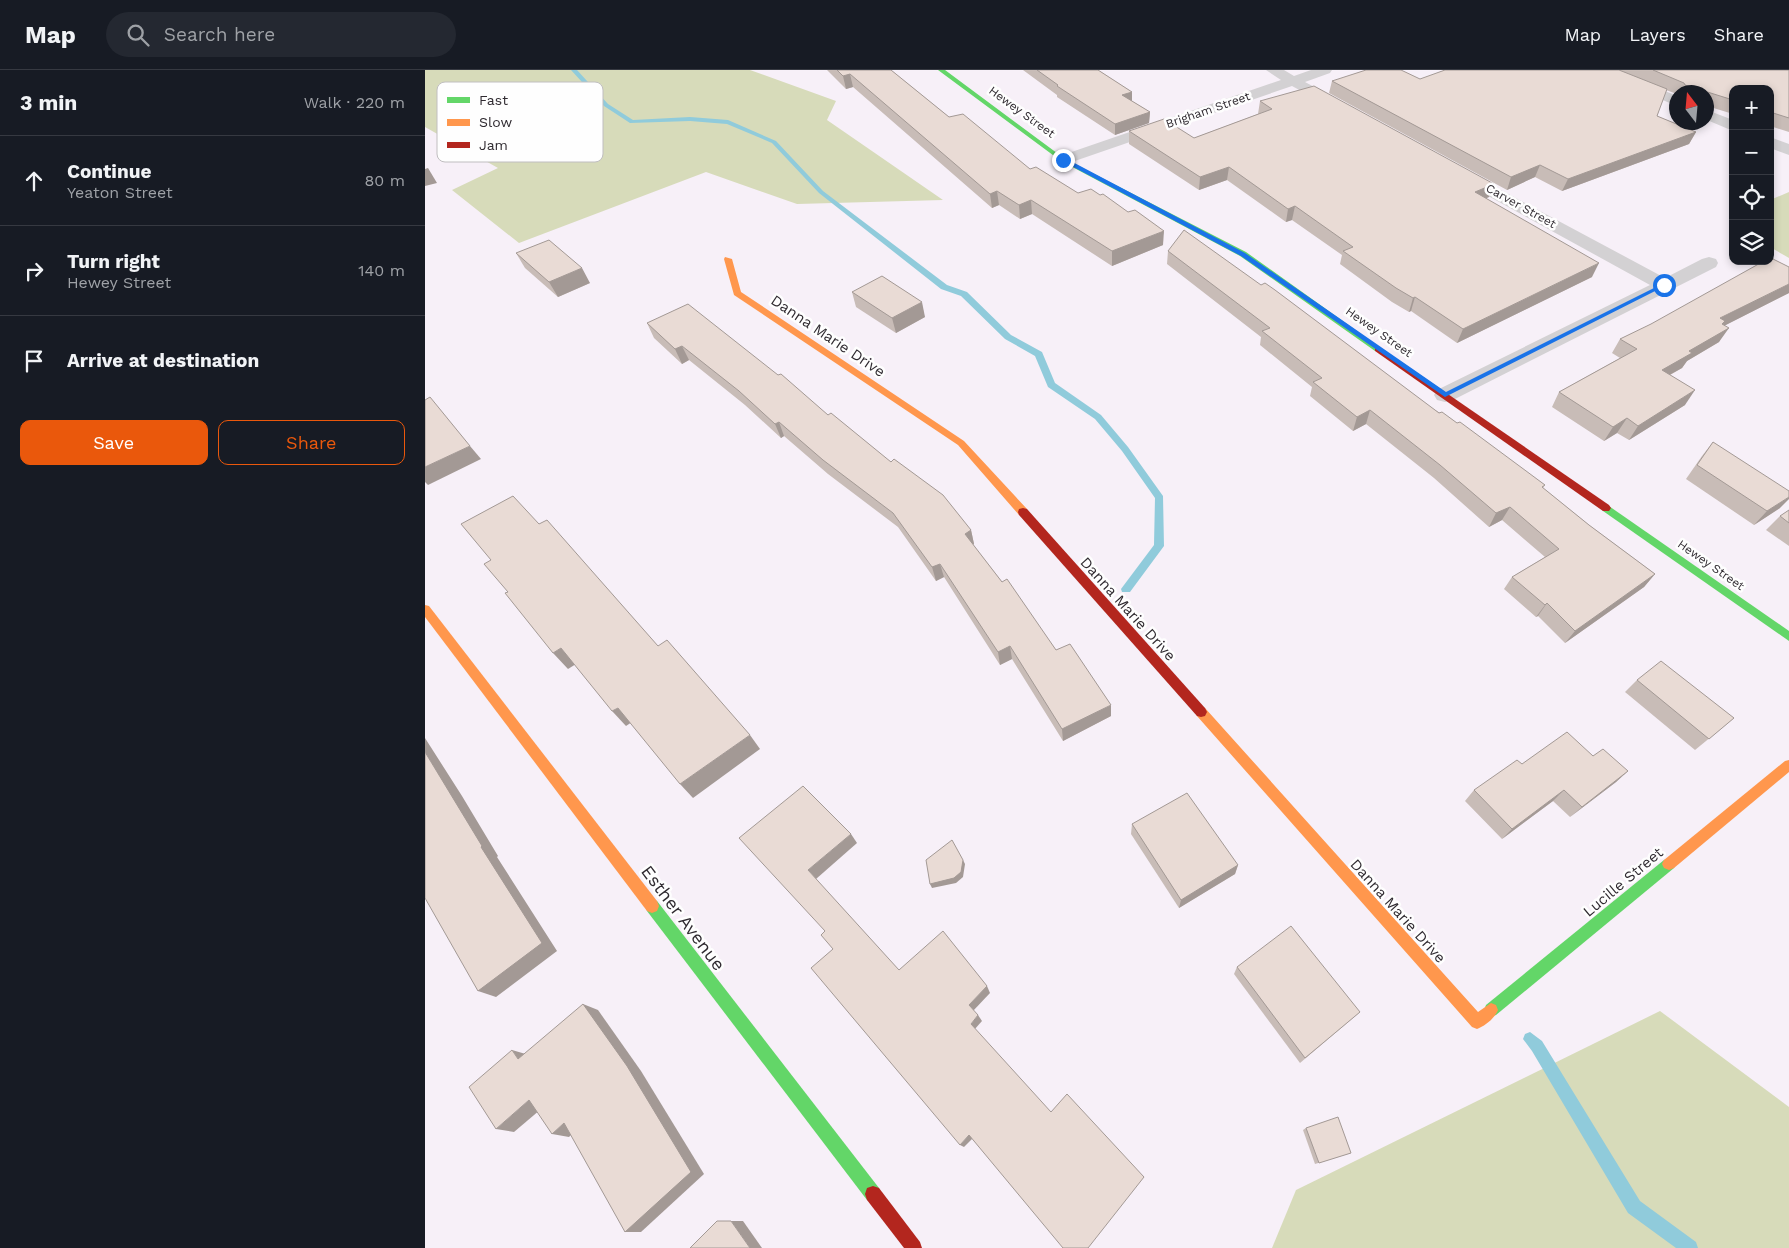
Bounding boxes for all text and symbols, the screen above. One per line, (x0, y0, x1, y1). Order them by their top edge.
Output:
search box (106, 12, 456, 57)
text: Map (25, 21, 76, 49)
icon: search (124, 21, 152, 49)
text: Search here (164, 23, 275, 46)
text: Map (1564, 24, 1601, 45)
text: Layers (1629, 24, 1686, 45)
text: Share (1714, 24, 1764, 45)
legend (437, 82, 603, 162)
street label: Hewey Street (986, 83, 1058, 141)
north arrow (1669, 85, 1714, 130)
map controls (1729, 85, 1774, 265)
button: + (1729, 85, 1774, 130)
street label: Brigham Street (1164, 89, 1252, 131)
text: 3 min (20, 90, 77, 115)
text: Fast (479, 92, 508, 108)
text: Walk · 220 m (304, 93, 405, 112)
text: Slow (479, 114, 512, 130)
button: − (1729, 130, 1774, 175)
text: Jam (479, 137, 508, 153)
route end (1052, 149, 1075, 172)
text: Continue (67, 160, 151, 183)
icon: ahead (20, 167, 48, 195)
text: 80 m (364, 171, 405, 190)
button: locate (1729, 175, 1774, 220)
street label: Carver Street (1484, 181, 1558, 231)
text: Yeaton Street (67, 183, 173, 202)
button: layers (1729, 220, 1774, 265)
text: Turn right (67, 250, 160, 273)
icon: right (20, 257, 48, 285)
text: 140 m (358, 261, 405, 280)
text: Hewey Street (67, 273, 171, 292)
route start (1653, 274, 1676, 297)
street label: Danna Marie Drive (768, 291, 888, 381)
street label: Hewey Street (1343, 304, 1415, 360)
icon: arrive (20, 347, 48, 375)
text: Arrive at destination (67, 349, 259, 372)
button: Save (20, 420, 208, 465)
button: Share (218, 420, 405, 465)
street label: Hewey Street (1675, 537, 1747, 593)
street label: Danna Marie Drive (1077, 553, 1179, 665)
street label: Lucille Street (1579, 843, 1667, 921)
street label: Danna Marie Drive (1347, 855, 1449, 967)
street label: Esther Avenue (637, 861, 730, 974)

